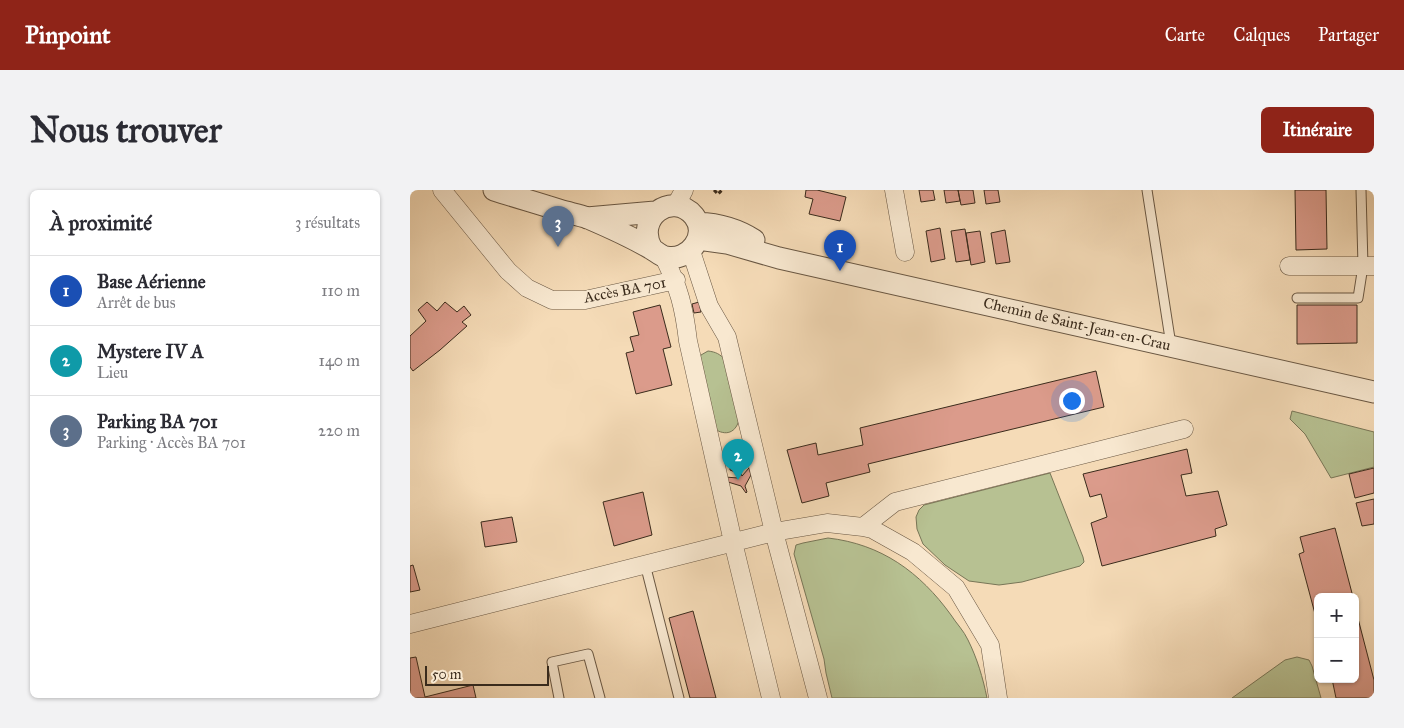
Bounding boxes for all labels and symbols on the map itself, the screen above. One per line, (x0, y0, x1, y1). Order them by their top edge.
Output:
pin: 3 (542, 206, 574, 247)
pin: 1 (824, 230, 856, 271)
street label: Accès BA 701 (581, 273, 668, 307)
street label: Chemin de Saint-Jean-en-Crau (981, 294, 1172, 355)
your location (1059, 388, 1085, 414)
pin: 2 (722, 439, 754, 480)
scale bar (425, 663, 549, 686)

